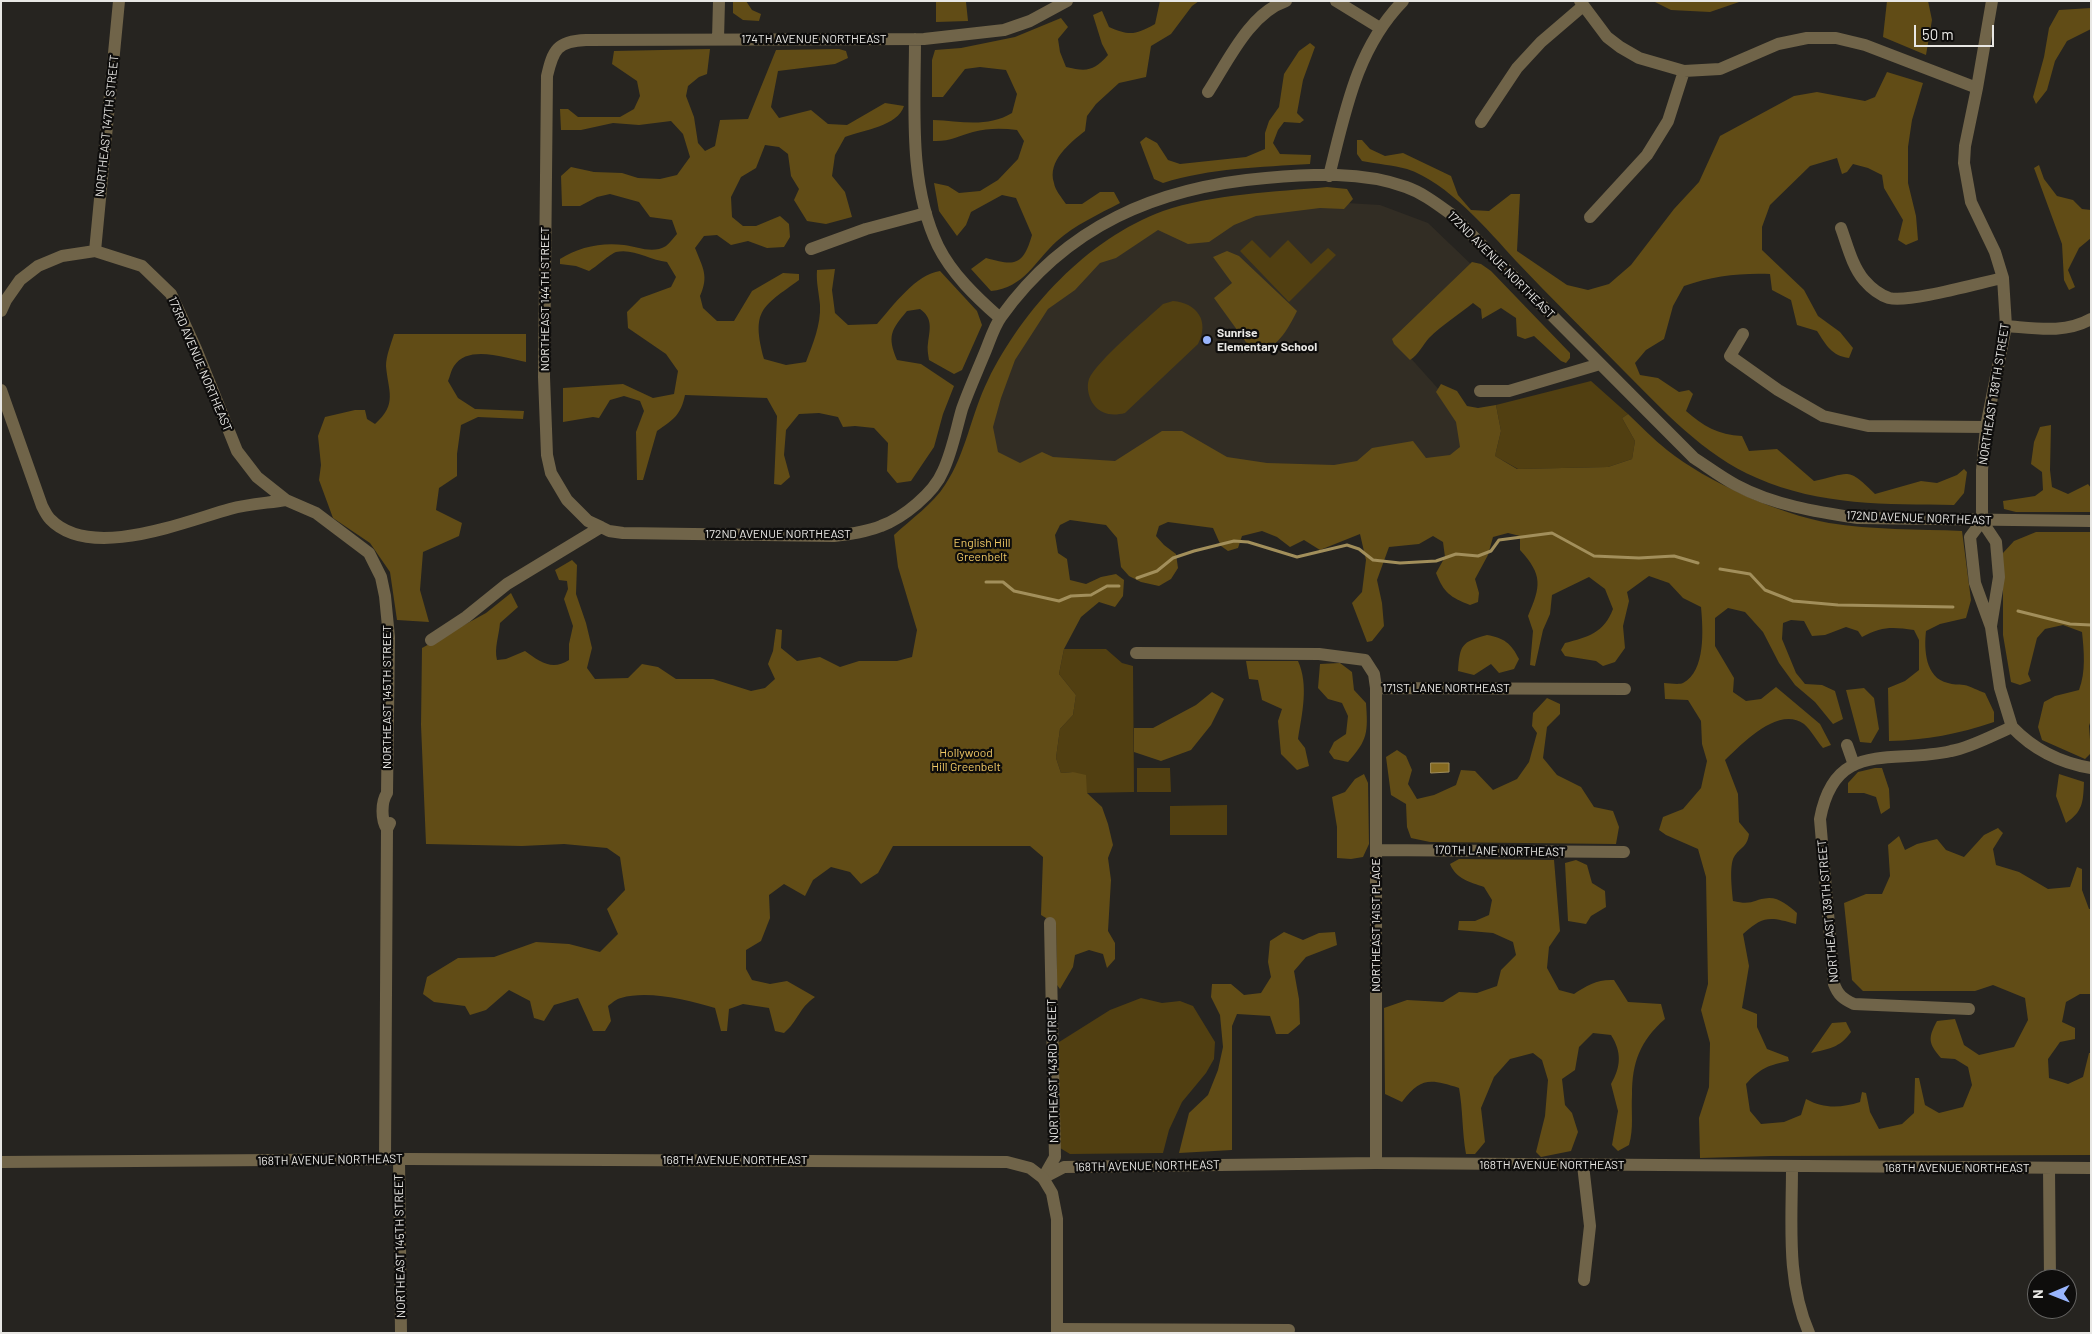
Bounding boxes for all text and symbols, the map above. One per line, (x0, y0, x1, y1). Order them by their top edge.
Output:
scale bar (1917, 15, 1997, 47)
text: 50 m (1922, 25, 1954, 43)
street label: 174TH AVENUE NORTHEAST (741, 32, 887, 46)
street label: NORTHEAST 147TH STREET (92, 54, 122, 198)
street label: 172ND AVENUE NORTHEAST (1444, 208, 1558, 322)
street label: NORTHEAST 144TH STREET (538, 227, 552, 371)
street label: 173RD AVENUE NORTHEAST (165, 294, 235, 434)
street label: NORTHEAST 138TH STREET (1976, 322, 2012, 466)
place label: Sunrise Elementary School (1217, 326, 1317, 354)
marker: Sunrise Elementary School (1201, 334, 1213, 346)
street label: 172ND AVENUE NORTHEAST (1846, 508, 1992, 528)
street label: 172ND AVENUE NORTHEAST (705, 527, 851, 541)
park label: English Hill Greenbelt (953, 536, 1011, 564)
street label: NORTHEAST 145TH STREET (380, 625, 394, 769)
street label: 171ST LANE NORTHEAST (1382, 681, 1510, 695)
park label: Hollywood Hill Greenbelt (931, 746, 1001, 774)
street label: NORTHEAST 139TH STREET (1815, 839, 1841, 983)
street label: 170TH LANE NORTHEAST (1434, 843, 1566, 859)
street label: NORTHEAST 141ST PLACE (1369, 858, 1383, 992)
street label: NORTHEAST 143RD STREET (1045, 999, 1061, 1143)
street label: 168TH AVENUE NORTHEAST (257, 1152, 403, 1168)
street label: 168TH AVENUE NORTHEAST (662, 1153, 808, 1167)
street label: 168TH AVENUE NORTHEAST (1074, 1158, 1220, 1174)
street label: 168TH AVENUE NORTHEAST (1479, 1158, 1625, 1172)
street label: 168TH AVENUE NORTHEAST (1884, 1161, 2030, 1175)
street label: NORTHEAST 145TH STREET (392, 1174, 408, 1318)
north arrow (2027, 1269, 2077, 1319)
text: N (2029, 1289, 2046, 1299)

